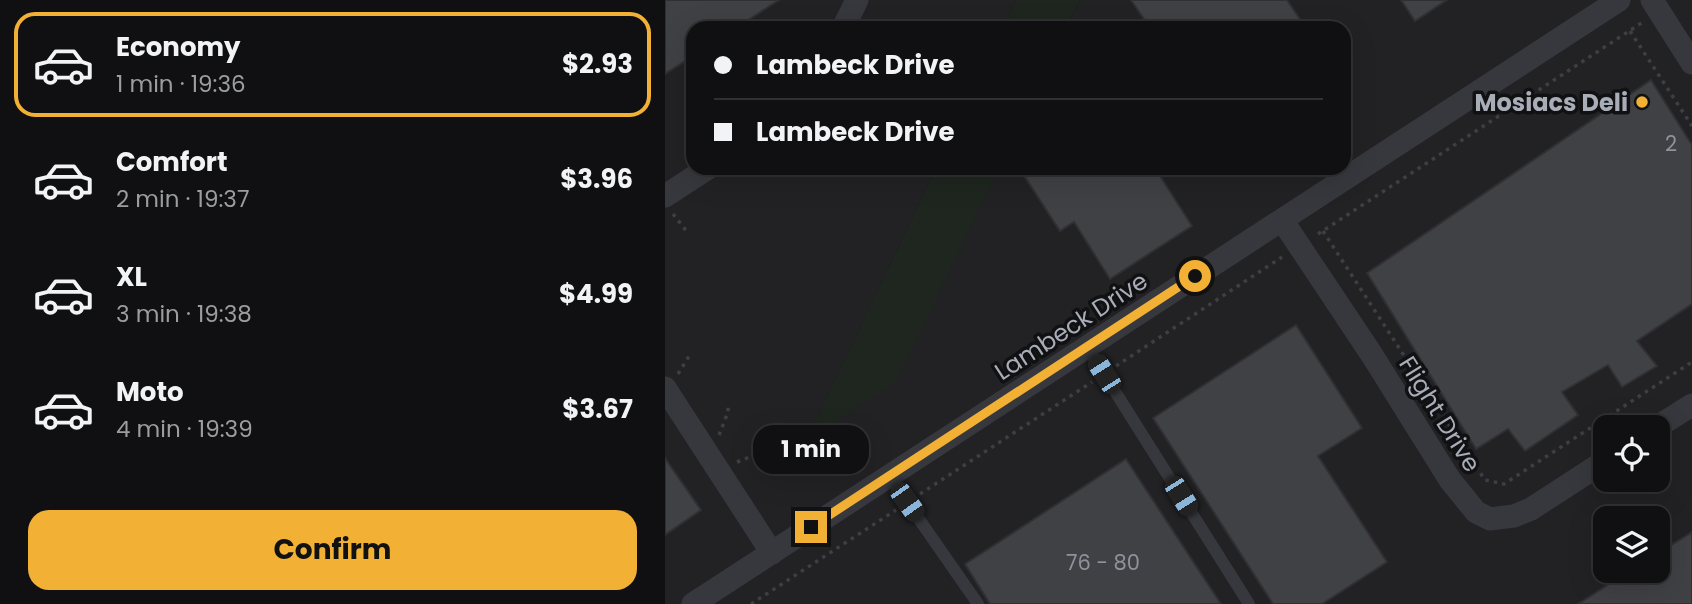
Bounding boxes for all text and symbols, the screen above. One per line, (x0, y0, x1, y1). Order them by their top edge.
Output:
text: Economy (116, 29, 240, 65)
icon: car (32, 33, 95, 96)
text: $2.93 (562, 46, 633, 82)
text: Lambeck Drive (756, 47, 955, 83)
text: 1 min · 19:36 (116, 68, 246, 100)
place label: Mosiacs Deli (1475, 86, 1628, 119)
marker: Mosiacs Deli (1634, 94, 1650, 110)
text: Lambeck Drive (756, 114, 955, 150)
house number: 2 (1665, 129, 1677, 158)
text: Comfort (116, 144, 228, 180)
icon: car (32, 148, 95, 211)
text: $3.96 (560, 161, 633, 197)
text: 2 min · 19:37 (116, 183, 249, 215)
text: XL (116, 259, 147, 295)
route start (1179, 260, 1211, 292)
icon: car (32, 263, 95, 326)
street label: Lambeck Drive (988, 264, 1154, 388)
text: $4.99 (559, 276, 633, 312)
text: 3 min · 19:38 (116, 298, 252, 330)
street label: Flight Drive (1391, 350, 1489, 478)
car (1084, 351, 1125, 397)
text: Moto (116, 374, 184, 410)
icon: car (32, 378, 95, 441)
text: $3.67 (562, 391, 633, 427)
text: 4 min · 19:39 (116, 413, 253, 445)
map controls (1593, 415, 1670, 583)
button: locate (1593, 415, 1670, 492)
callout: 1 min (753, 426, 869, 475)
text: 1 min (781, 433, 841, 465)
car (1161, 473, 1202, 519)
car (887, 479, 928, 525)
button: layers (1593, 506, 1670, 583)
button: Confirm (28, 510, 637, 590)
route end (795, 511, 827, 543)
house number: 76 - 80 (1066, 548, 1140, 577)

